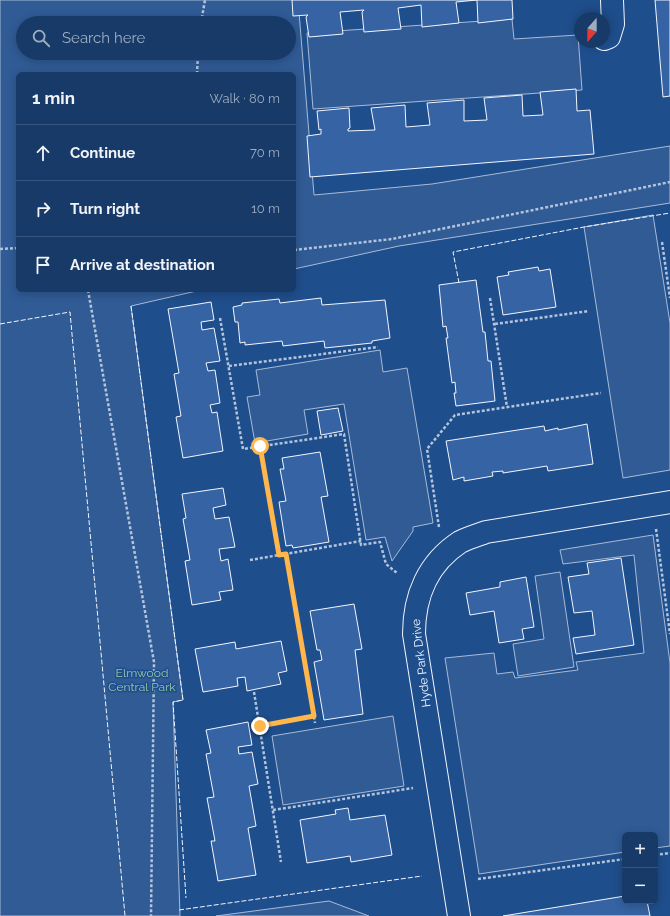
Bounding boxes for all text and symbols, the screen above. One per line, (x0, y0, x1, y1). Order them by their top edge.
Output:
north arrow (574, 12, 610, 48)
search box (16, 16, 296, 60)
icon: search (30, 27, 52, 49)
text: Search here (62, 29, 145, 47)
text: 1 min (32, 88, 75, 108)
text: Walk · 80 m (210, 91, 280, 106)
icon: ahead (32, 142, 54, 164)
text: Continue (70, 144, 135, 162)
text: 70 m (250, 145, 280, 160)
icon: right (32, 198, 54, 220)
text: Turn right (70, 200, 140, 218)
text: 10 m (251, 201, 280, 216)
icon: arrive (32, 254, 54, 276)
text: Arrive at destination (70, 256, 215, 274)
route start (251, 437, 269, 455)
street label: Hyde Park Drive (409, 618, 433, 708)
park label: Elmwood Central Park (108, 666, 176, 694)
route end (251, 717, 269, 735)
map controls (622, 832, 658, 904)
button: + (622, 832, 658, 868)
button: − (622, 868, 658, 904)

